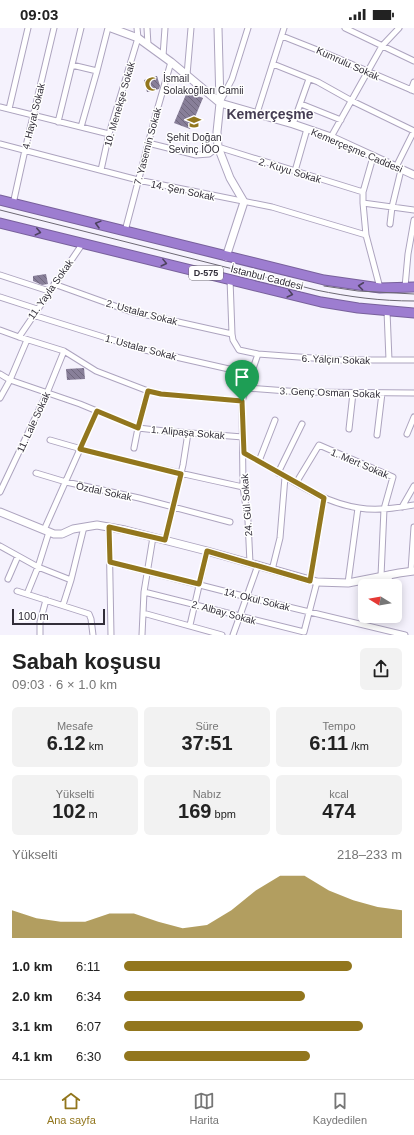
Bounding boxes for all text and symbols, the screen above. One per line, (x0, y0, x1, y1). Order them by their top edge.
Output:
text: 09:03 (20, 6, 58, 23)
street label: Kumrulu Sokak (315, 45, 382, 83)
street label: 10. Menekşe Sokak (102, 59, 137, 148)
place label: İsmail Solakoğlları Camii (163, 72, 244, 96)
mosque icon: İsmail Solakoğlları Camii (144, 76, 160, 92)
street label: 4. Hayat Sokak (20, 81, 47, 150)
street label: 7. Yasemin Sokak (132, 105, 163, 186)
district label: Kemerçeşme (226, 106, 314, 122)
school or university icon: Şehit Doğan Sevinç İÖO (186, 114, 202, 130)
street label: Kemerçeşme Caddesi (309, 126, 404, 175)
place label: Şehit Doğan Sevinç İÖO (166, 132, 222, 155)
street label: 2. Kuyu Sokak (257, 156, 323, 185)
street label: 14. Şen Sokak (150, 178, 217, 203)
one-way arrow (95, 220, 102, 229)
one-way arrow (35, 227, 41, 235)
street label: 11. Yayla Sokak (26, 256, 76, 321)
one-way arrow (160, 258, 167, 267)
street label: İstanbul Caddesi (229, 262, 305, 292)
road number: D-575 (189, 266, 223, 280)
one-way arrow (358, 281, 364, 290)
one-way arrow (287, 290, 293, 298)
street label: 2. Ustalar Sokak (105, 298, 180, 328)
street label: 1. Ustalar Sokak (104, 333, 179, 363)
street label: 6. Yalçın Sokak (302, 353, 371, 366)
pin (225, 360, 259, 401)
icon: arrive (231, 366, 253, 388)
street label: 3. Genç Osman Sokak (280, 385, 381, 400)
street label: 11. Lale Sokak (15, 389, 53, 454)
street label: 1. Alipaşa Sokak (151, 424, 226, 441)
street label: 1. Mert Sokak (329, 446, 391, 481)
street label: 24. Gül Sokak (239, 472, 254, 537)
street label: Özdal Sokak (75, 480, 134, 503)
north arrow (358, 579, 402, 623)
map controls (358, 579, 402, 623)
street label: 14. Okul Sokak (223, 586, 292, 613)
street label: 2. Albay Sokak (190, 599, 258, 627)
scale bar (12, 607, 105, 626)
text: 100 m (18, 610, 49, 622)
button: share (360, 648, 402, 690)
text: Sabah koşusu (12, 649, 161, 674)
text: 09:03 · 6 × 1.0 km (12, 677, 117, 692)
text: Mesafe (57, 720, 93, 732)
text: Süre (195, 720, 219, 732)
text: Tempo (322, 720, 356, 732)
text: 6.12 (47, 732, 86, 754)
text: 37:51 (181, 732, 233, 754)
text: 6:11 (309, 732, 348, 754)
text: km (86, 740, 103, 752)
text: /km (348, 740, 369, 752)
text: Yükselti (56, 788, 94, 800)
text: Nabız (193, 788, 221, 800)
text: kcal (329, 788, 349, 800)
text: 102 (52, 800, 86, 822)
text: 169 (178, 800, 211, 822)
text: 474 (322, 800, 356, 822)
text: m (86, 808, 98, 820)
text: bpm (211, 808, 236, 820)
text: Yükselti (12, 847, 58, 862)
text: 218–233 m (337, 847, 402, 862)
text: 1.0 km (12, 959, 52, 974)
text: 6:11 (76, 959, 100, 974)
text: 2.0 km (12, 989, 52, 1004)
text: 6:34 (76, 989, 101, 1004)
text: 3.1 km (12, 1019, 52, 1034)
text: 6:07 (76, 1019, 101, 1034)
text: 4.1 km (12, 1049, 52, 1064)
text: 6:30 (76, 1049, 101, 1064)
tab: Ana sayfa (47, 1090, 96, 1126)
tab: Harita (190, 1090, 219, 1126)
tab: Kaydedilen (313, 1090, 367, 1126)

